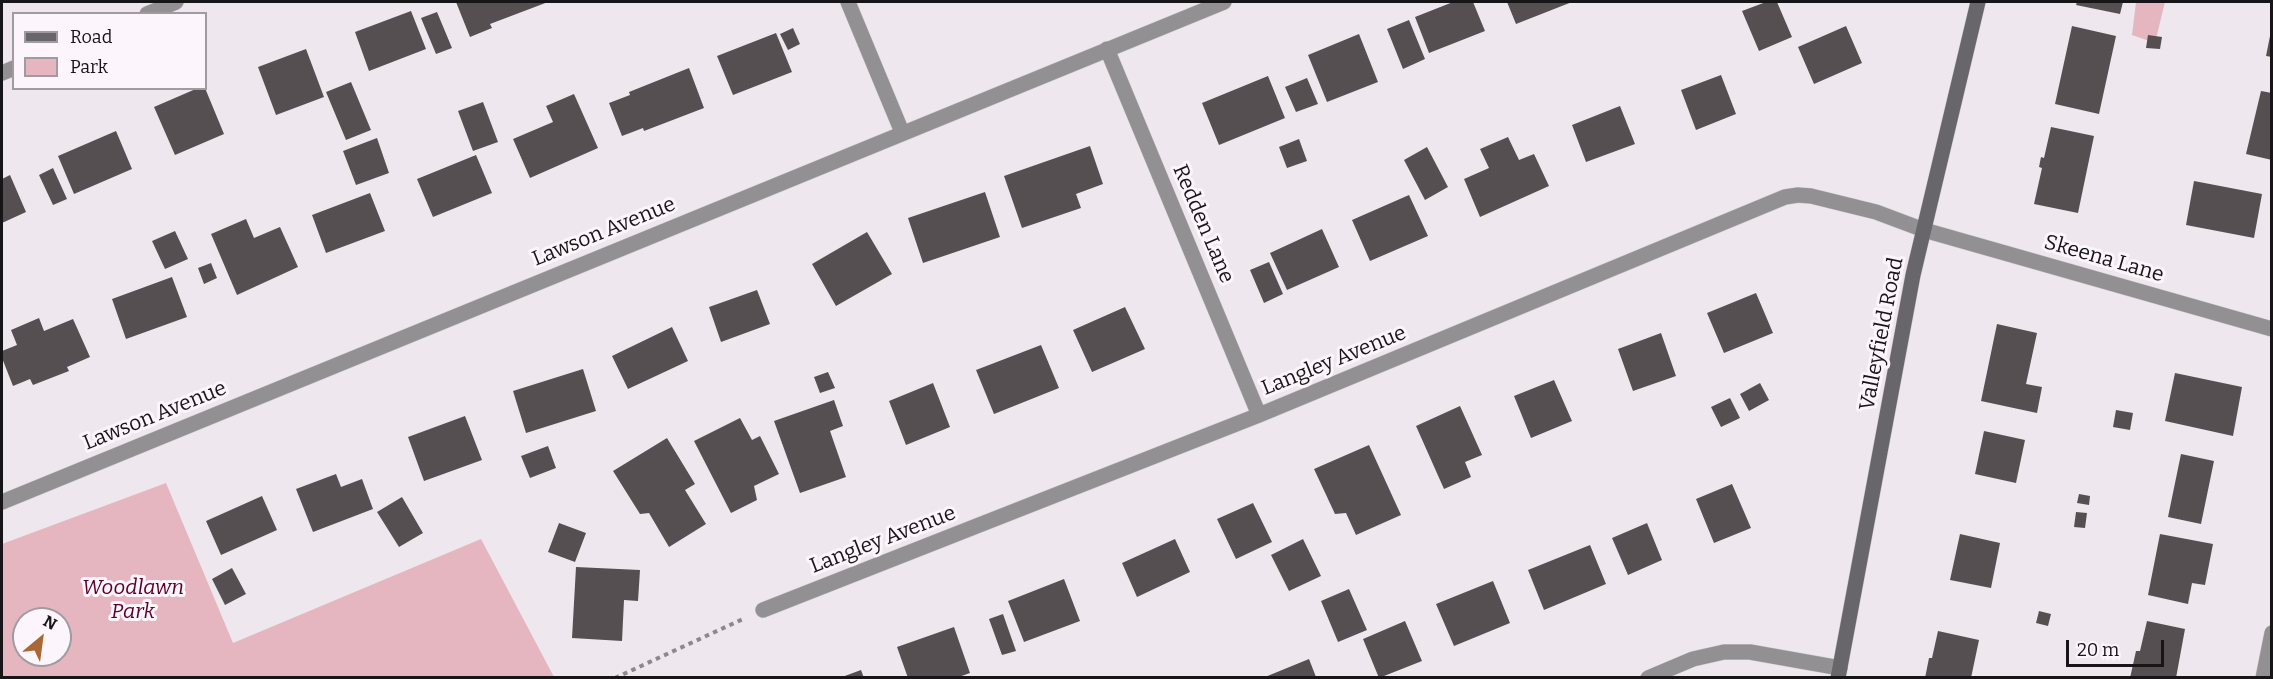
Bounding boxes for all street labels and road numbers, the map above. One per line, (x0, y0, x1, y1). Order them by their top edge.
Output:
street label: Redden Lane (1167, 161, 1239, 287)
street label: Lawson Avenue (529, 192, 679, 272)
street label: Skeena Lane (2041, 230, 2167, 288)
street label: Valleyfield Road (1855, 255, 1909, 413)
street label: Langley Avenue (1258, 321, 1410, 401)
street label: Lawson Avenue (80, 376, 230, 456)
street label: Langley Avenue (807, 501, 959, 579)

